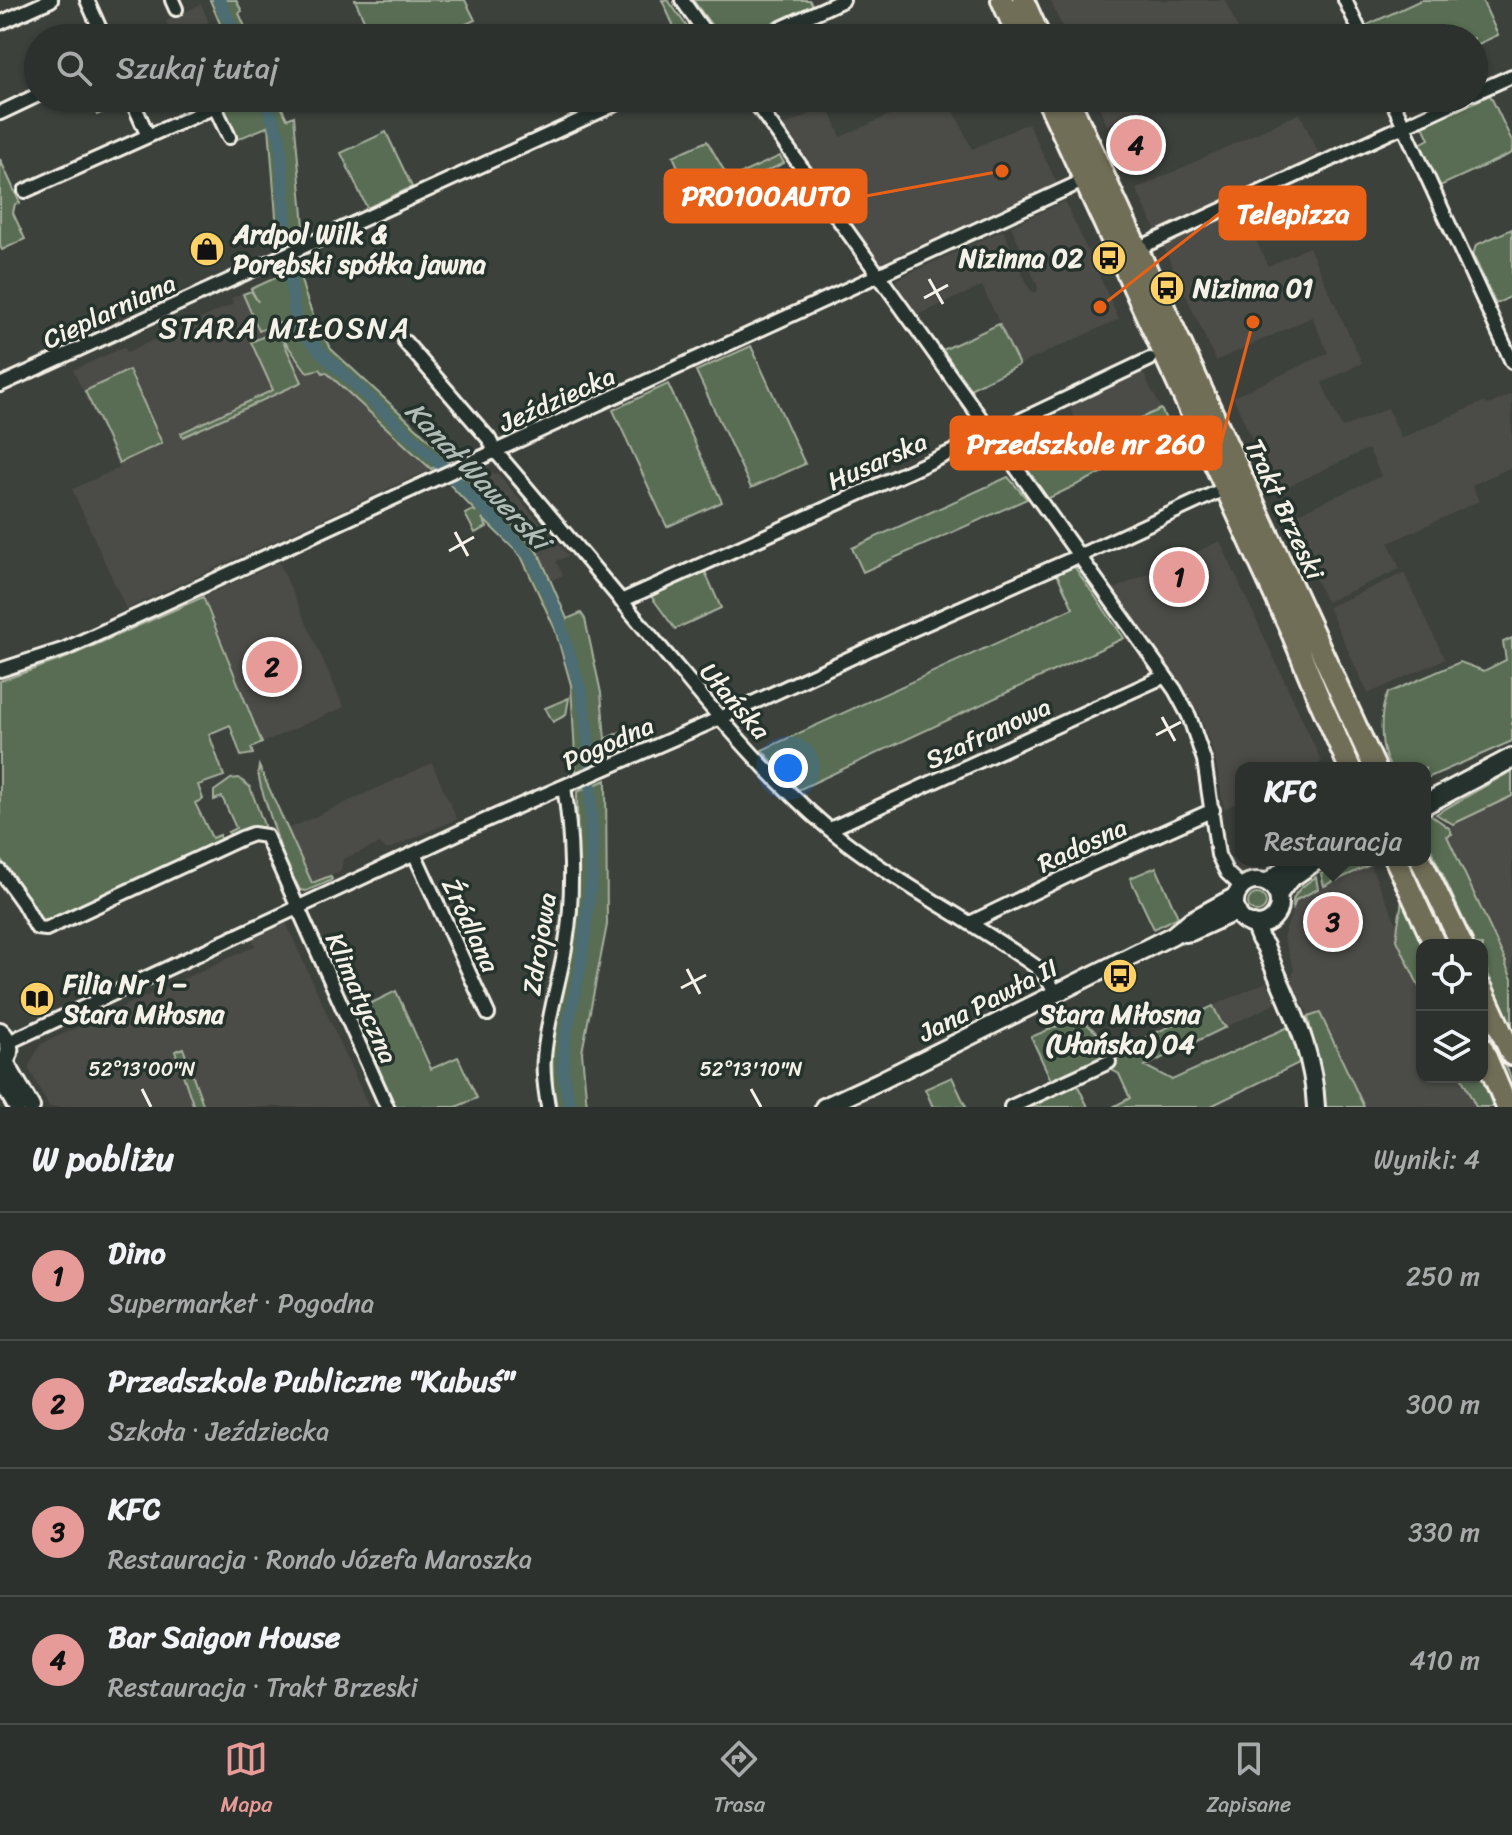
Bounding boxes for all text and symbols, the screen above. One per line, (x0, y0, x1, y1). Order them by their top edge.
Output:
search box (24, 24, 1488, 112)
text: Szukaj tutaj (116, 41, 279, 95)
icon: search (52, 46, 96, 90)
pin: 4 (1110, 115, 1162, 175)
callout: PRO100AUTO (665, 170, 866, 222)
text: PRO100AUTO (681, 171, 851, 220)
callout: Telepizza (1220, 187, 1365, 239)
text: Telepizza (1237, 189, 1349, 238)
place label: Ardpol Wilk & Porębski spółka jawna (232, 211, 487, 287)
shop icon: Ardpol Wilk & Porębski spółka jawna (188, 230, 226, 268)
place label: Nizinna 02 (958, 235, 1083, 281)
bus stop icon: Nizinna 02 (1090, 239, 1128, 277)
street label: Cieplarniana (35, 260, 183, 362)
place label: Nizinna 01 (1192, 265, 1313, 311)
bus stop icon: Nizinna 01 (1148, 269, 1186, 307)
district label: STARA MIŁOSNA (159, 301, 411, 355)
street label: Jeździecka (490, 353, 623, 446)
water label: Kanał Wawerski (393, 389, 566, 566)
callout: Przedszkole nr 260 (951, 417, 1221, 469)
street label: Husarska (819, 419, 935, 503)
text: Przedszkole nr 260 (967, 419, 1206, 468)
street label: Trakt Brzeski (1232, 431, 1338, 588)
pin: 1 (1153, 547, 1205, 607)
pin: 2 (246, 637, 298, 697)
street label: Ułańska (688, 651, 783, 751)
street label: Szafranowa (917, 684, 1059, 782)
street label: Pogodna (555, 702, 661, 784)
your location (768, 748, 808, 788)
popup (1235, 762, 1431, 866)
text: KFC (1264, 764, 1317, 818)
street label: Radosna (1029, 804, 1135, 886)
text: Restauracja (1264, 818, 1402, 864)
street label: Źródlana (429, 870, 513, 981)
street label: Zdrojowa (508, 889, 570, 999)
pin: 3 (1307, 892, 1359, 952)
street label: Klimatyczna (313, 925, 411, 1071)
map controls (1416, 939, 1488, 1083)
button: locate (1416, 939, 1488, 1011)
street label: Jana Pawła II (909, 945, 1066, 1055)
bus stop icon: Stara Miłosna (Ułańska) 04 (1101, 957, 1139, 995)
place label: Filia Nr 1 – Stara Miłosna (62, 961, 225, 1037)
library icon: Filia Nr 1 – Stara Miłosna (18, 980, 56, 1018)
place label: Stara Miłosna (Ułańska) 04 (1038, 991, 1202, 1067)
button: layers (1416, 1011, 1488, 1083)
text: 52°13'00"N (89, 1052, 196, 1087)
text: 52°13'10"N (700, 1052, 802, 1087)
text: W pobliżu (32, 1129, 174, 1189)
text: Wyniki: 4 (1373, 1136, 1480, 1182)
text: Dino (108, 1226, 166, 1280)
text: 1 (52, 1253, 64, 1299)
text: 250 m (1406, 1253, 1480, 1299)
text: Supermarket · Pogodna (108, 1280, 374, 1326)
text: Przedszkole Publiczne "Kubuś" (108, 1354, 514, 1408)
text: 2 (50, 1381, 66, 1427)
text: 300 m (1406, 1381, 1480, 1427)
text: Szkoła · Jeździecka (108, 1408, 329, 1454)
text: KFC (108, 1482, 161, 1536)
text: 3 (51, 1509, 65, 1555)
text: 330 m (1408, 1509, 1480, 1555)
text: Restauracja · Rondo Józefa Maroszka (108, 1536, 532, 1582)
text: Bar Saigon House (108, 1610, 341, 1664)
text: 4 (50, 1637, 66, 1683)
text: 410 m (1409, 1637, 1480, 1683)
text: Restauracja · Trakt Brzeski (108, 1664, 418, 1710)
tab: Mapa (221, 1737, 272, 1824)
tab: Trasa (714, 1737, 765, 1824)
tab: Zapisane (1206, 1737, 1291, 1824)

